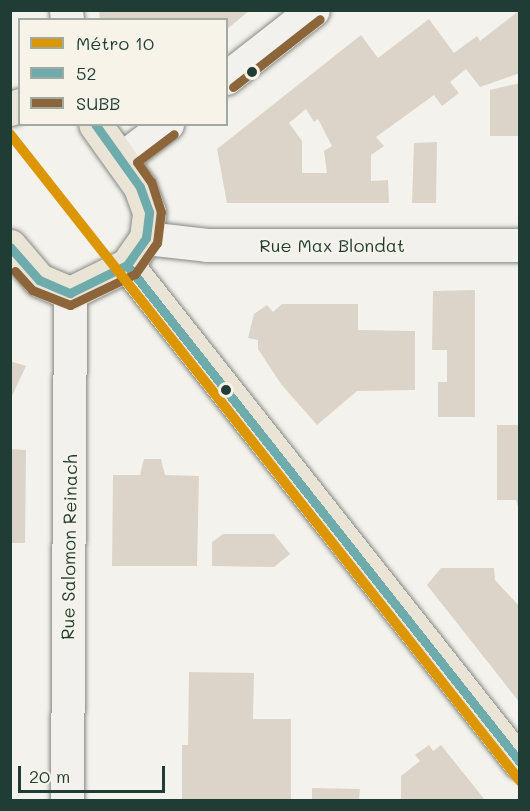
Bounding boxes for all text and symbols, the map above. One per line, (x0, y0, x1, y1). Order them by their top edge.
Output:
legend (18, 18, 228, 126)
text: Métro 10 (76, 31, 154, 55)
text: 52 (76, 61, 97, 85)
unlabelled marker (246, 66, 258, 78)
text: SUBB (76, 91, 121, 115)
street label: Rue Max Blondat (259, 234, 405, 256)
unlabelled marker (220, 384, 232, 396)
street label: Rue Salomon Reinach (57, 454, 81, 640)
scale bar (21, 754, 168, 792)
text: 20 m (29, 764, 70, 788)

